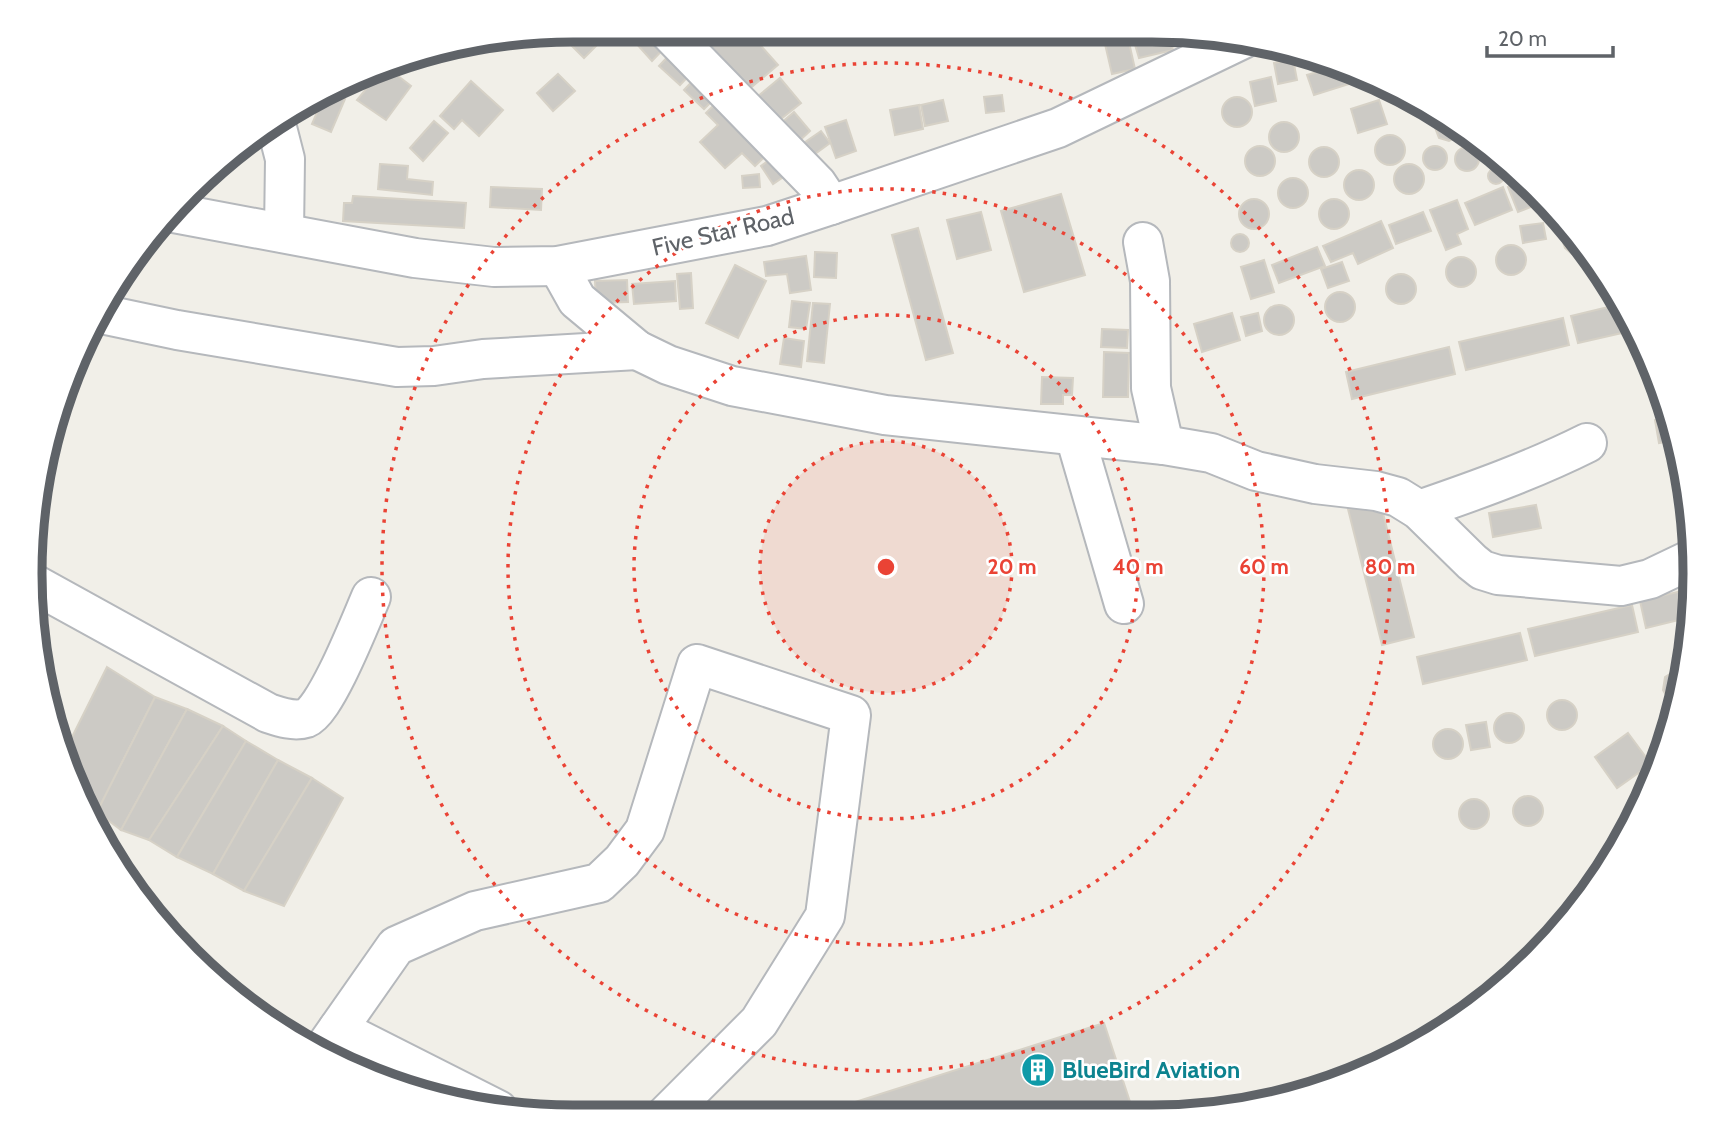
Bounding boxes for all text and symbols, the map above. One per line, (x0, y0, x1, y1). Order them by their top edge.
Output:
scale bar (1487, 14, 1613, 58)
text: 20 m (1498, 26, 1547, 51)
street label: Five Star Road (649, 201, 797, 262)
text: 20 m (988, 554, 1036, 579)
text: 40 m (1113, 554, 1163, 579)
text: 60 m (1239, 554, 1289, 579)
text: 80 m (1365, 554, 1415, 579)
centre of rings (874, 555, 898, 579)
building icon: BlueBird Aviation (1019, 1051, 1057, 1089)
place label: BlueBird Aviation (1062, 1055, 1240, 1084)

